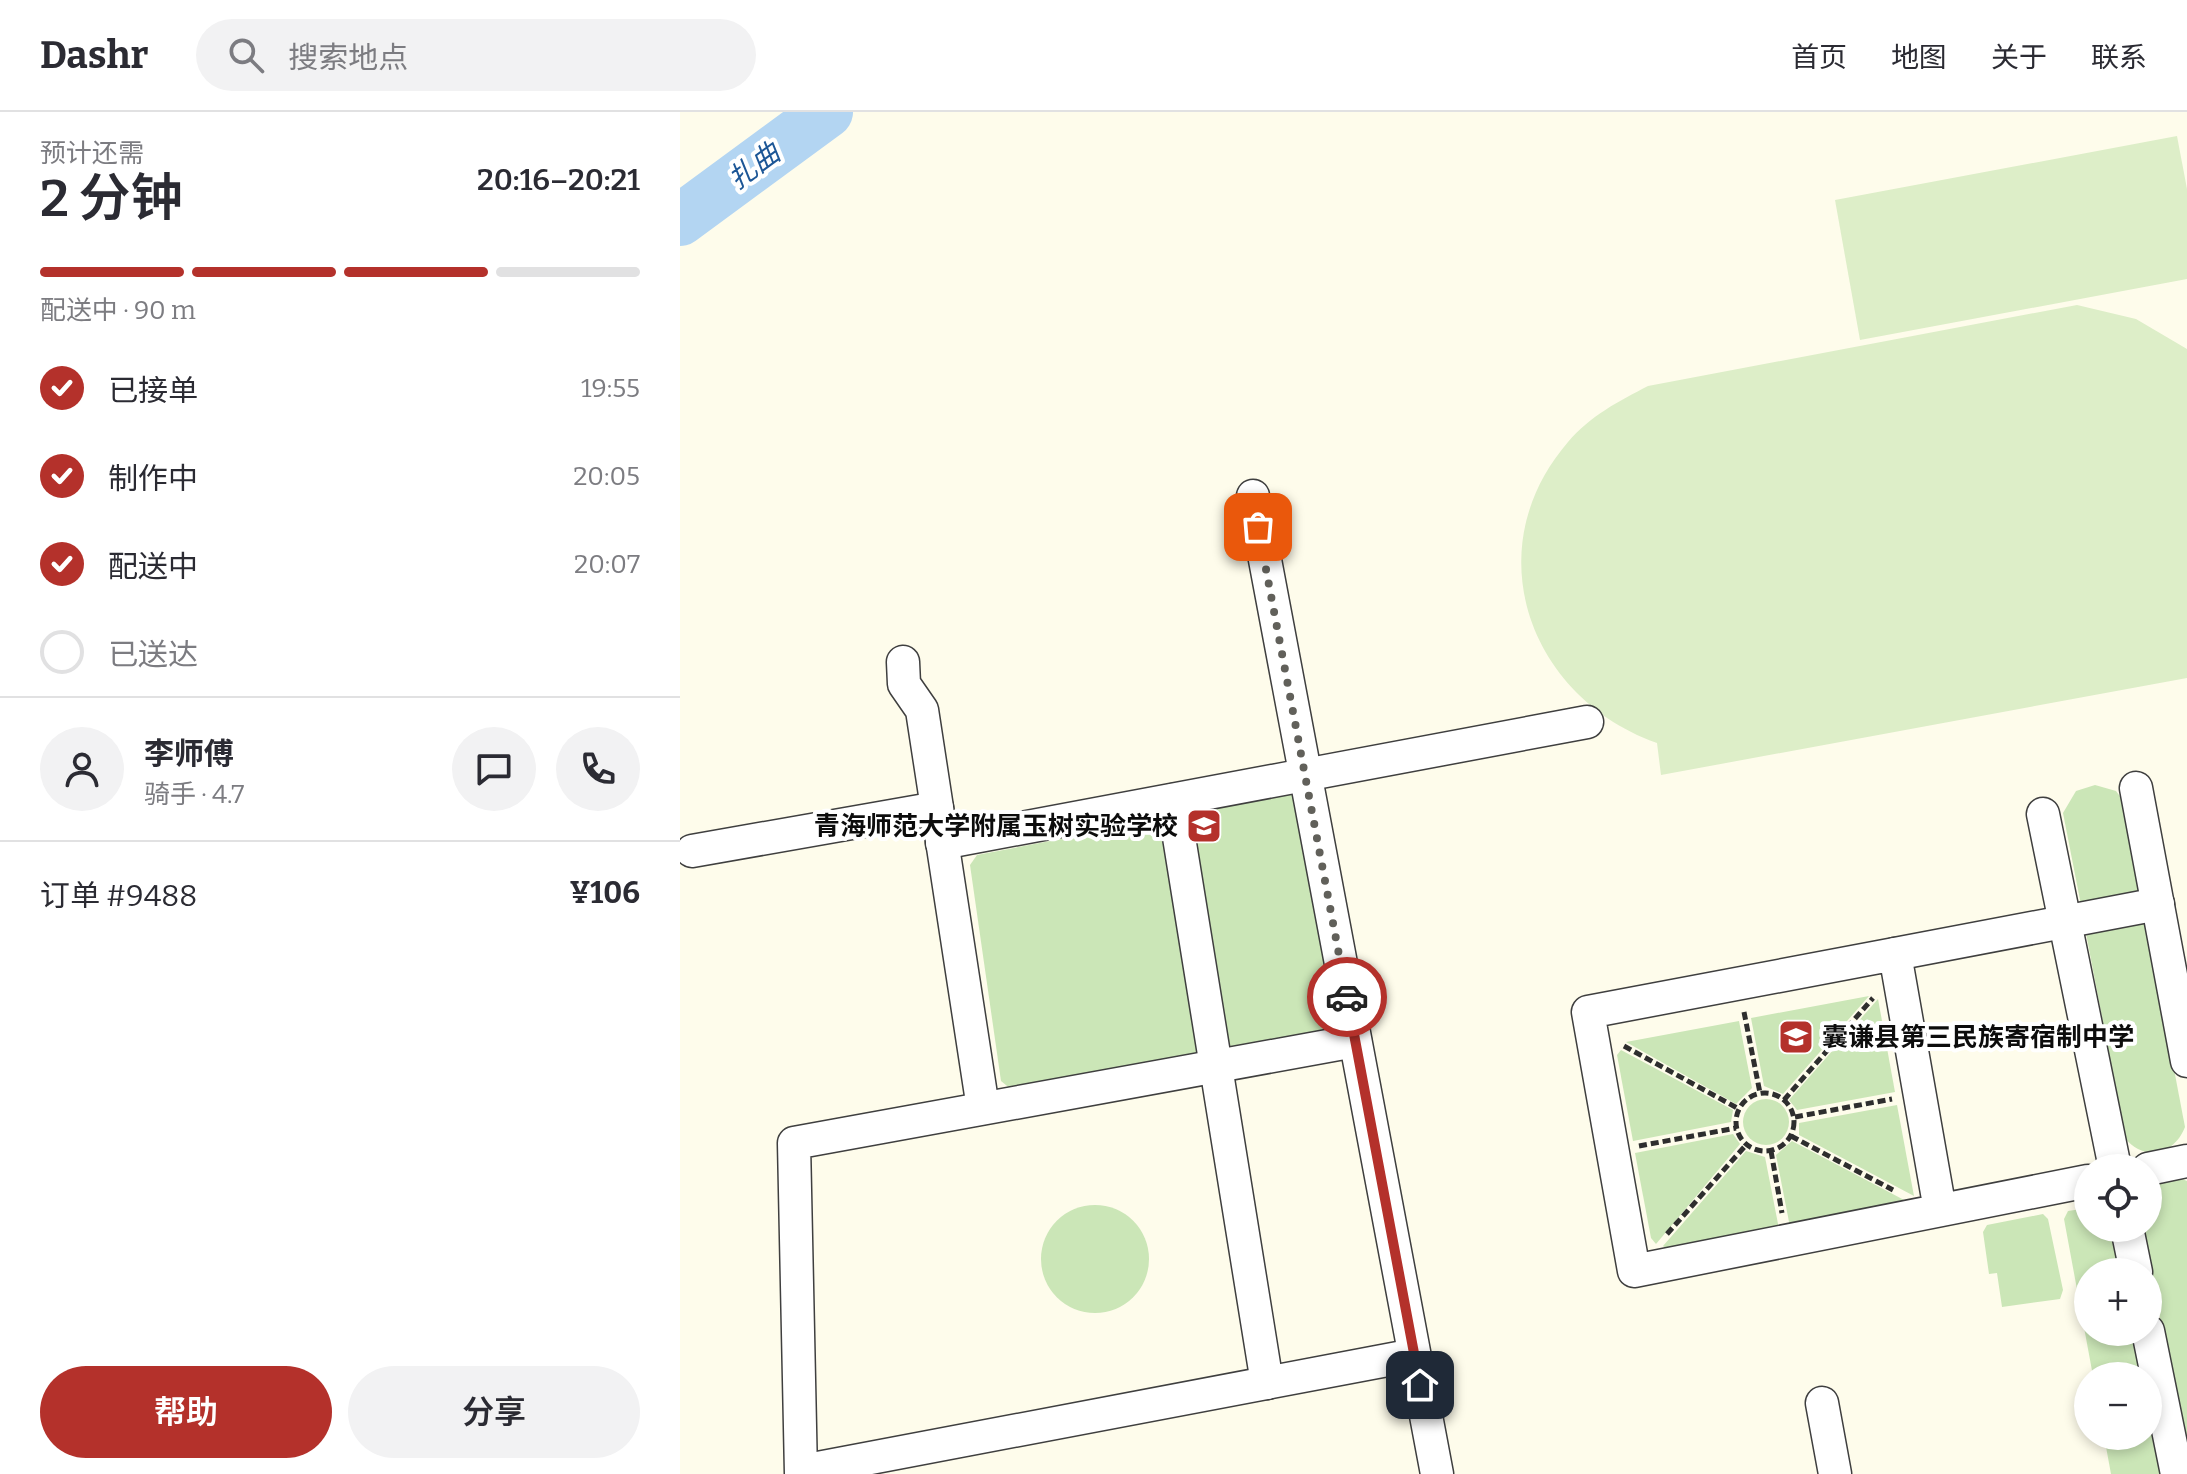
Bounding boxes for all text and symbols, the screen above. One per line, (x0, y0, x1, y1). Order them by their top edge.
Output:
search box (196, 19, 756, 91)
text: Dashr (40, 32, 148, 78)
icon: search (224, 33, 268, 77)
text: 搜索地点 (288, 40, 408, 76)
text: 首页 (1791, 41, 1847, 74)
text: 地图 (1891, 41, 1947, 74)
text: 关于 (1991, 41, 2047, 74)
text: 联系 (2091, 41, 2147, 74)
water label: 扎曲 (722, 135, 788, 196)
text: 预计还需 (40, 138, 144, 169)
text: 20:16–20:21 (477, 162, 640, 198)
text: 2 分钟 (40, 167, 183, 230)
text: 配送中 · 90 m (40, 295, 196, 326)
icon: check (40, 366, 84, 410)
text: 已接单 (108, 373, 198, 409)
text: 19:55 (581, 373, 640, 404)
icon: check (40, 454, 84, 498)
text: 制作中 (108, 461, 198, 497)
text: 20:05 (573, 461, 640, 492)
pin (1224, 493, 1292, 561)
icon: bag (1236, 505, 1280, 549)
icon: check (40, 542, 84, 586)
text: 配送中 (108, 549, 198, 585)
text: 20:07 (574, 549, 640, 580)
text: 已送达 (108, 637, 198, 673)
button: person (40, 727, 124, 811)
button: chat (452, 727, 536, 811)
button: phone (556, 727, 640, 811)
text: 李师傅 (144, 736, 234, 772)
text: 骑手 · 4.7 (144, 779, 244, 810)
school or university icon: 青海师范大学附属玉树实验学校 (1185, 807, 1223, 845)
place label: 青海师范大学附属玉树实验学校 (814, 811, 1178, 842)
text: ¥106 (569, 875, 640, 911)
text: 订单 #9488 (40, 878, 197, 914)
courier (1307, 957, 1387, 1037)
icon: car (1325, 975, 1369, 1019)
school or university icon: 囊谦县第三民族寄宿制中学 (1777, 1018, 1815, 1056)
place label: 囊谦县第三民族寄宿制中学 (1822, 1022, 2134, 1053)
map controls (2074, 1154, 2162, 1450)
button: locate (2074, 1154, 2162, 1242)
button: + (2074, 1258, 2162, 1346)
pin (1386, 1351, 1454, 1419)
button: − (2074, 1362, 2162, 1450)
icon: home (1398, 1363, 1442, 1407)
button: 帮助 (40, 1366, 332, 1458)
button: 分享 (348, 1366, 640, 1458)

